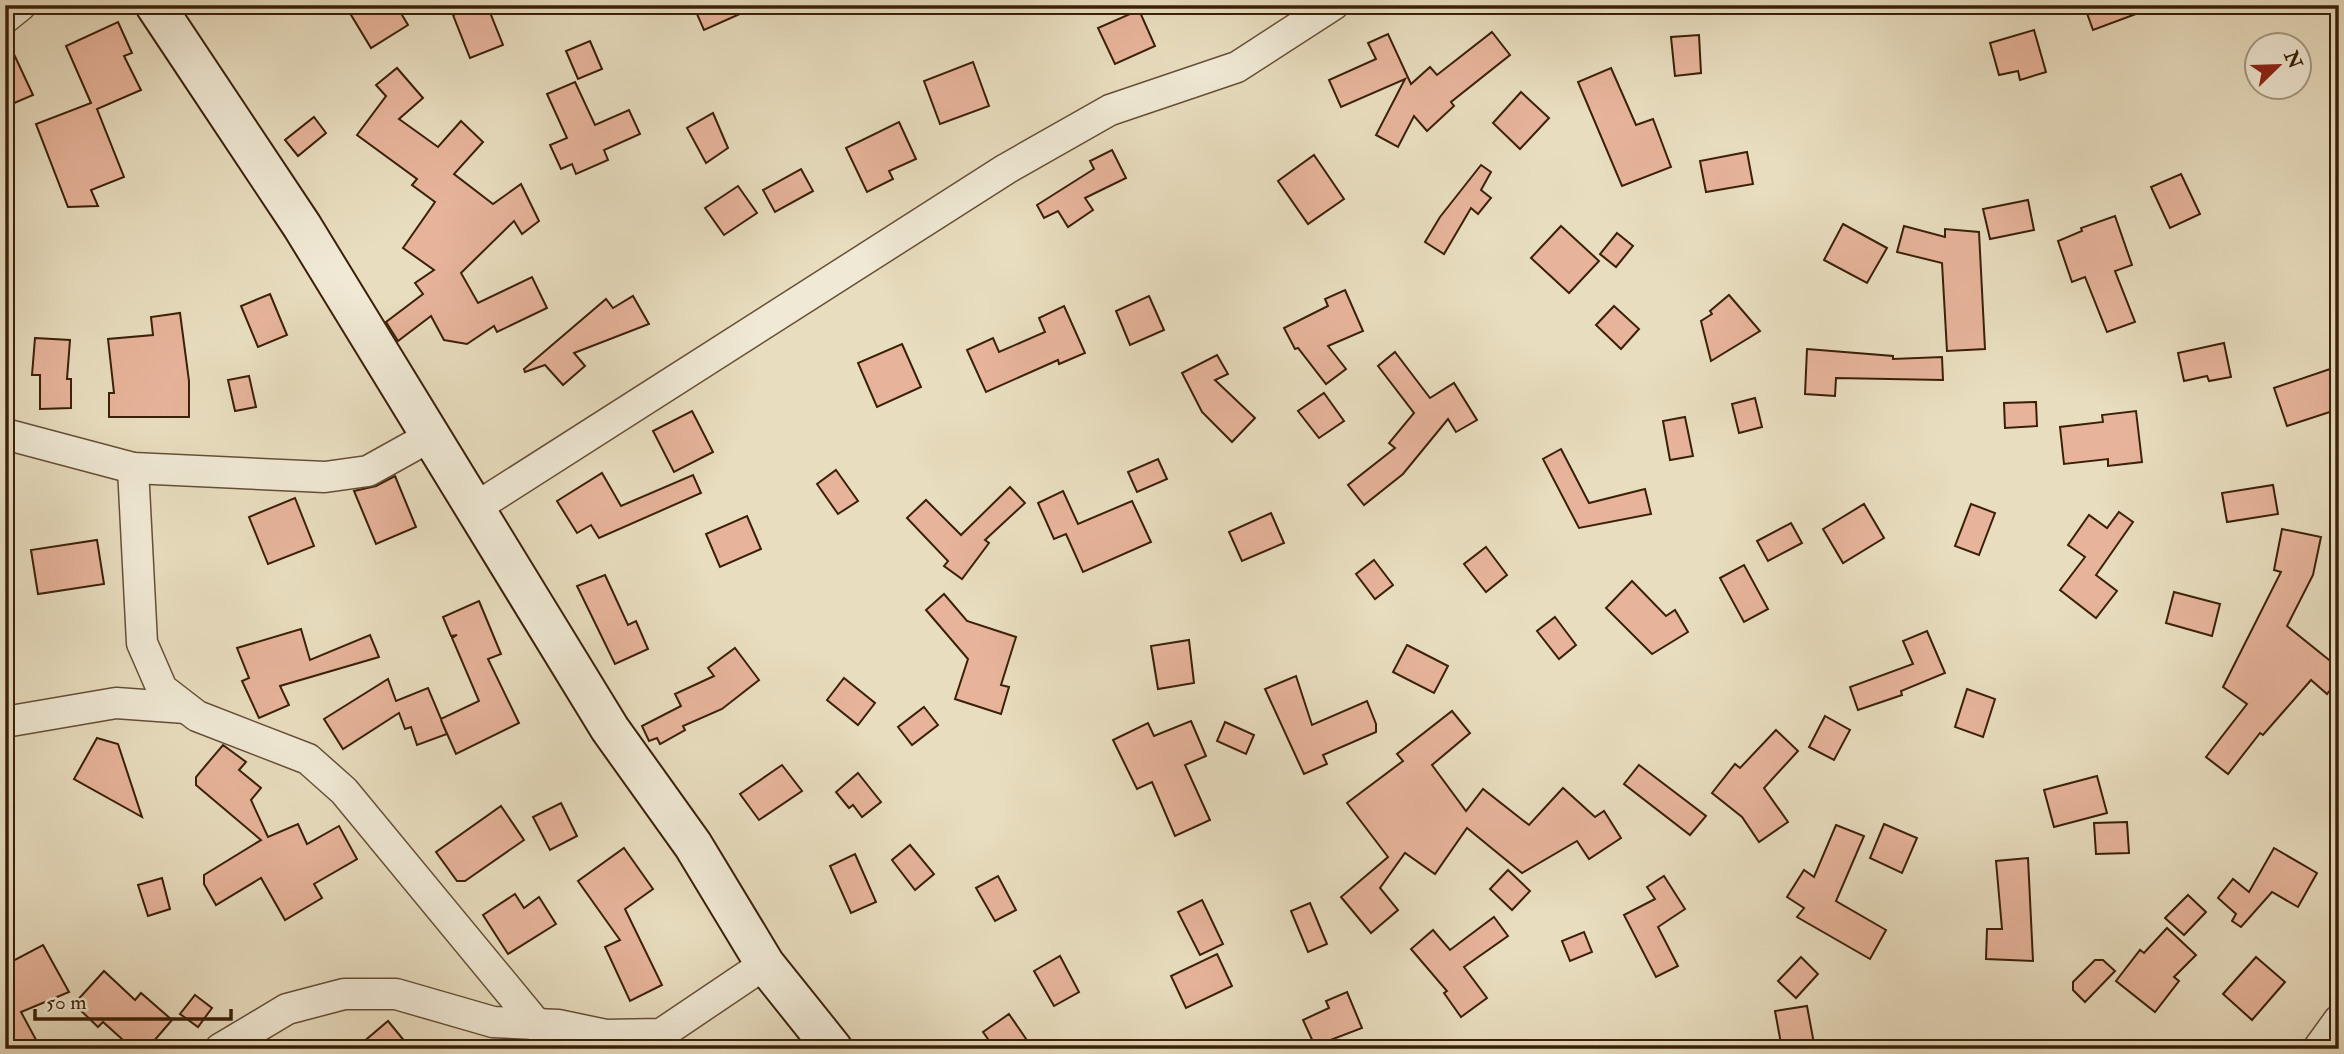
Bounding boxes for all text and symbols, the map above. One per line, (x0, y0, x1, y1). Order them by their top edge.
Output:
north arrow (2242, 32, 2312, 102)
text: N (2278, 46, 2307, 73)
scale bar (35, 977, 231, 1021)
text: 50 m (46, 989, 87, 1016)

